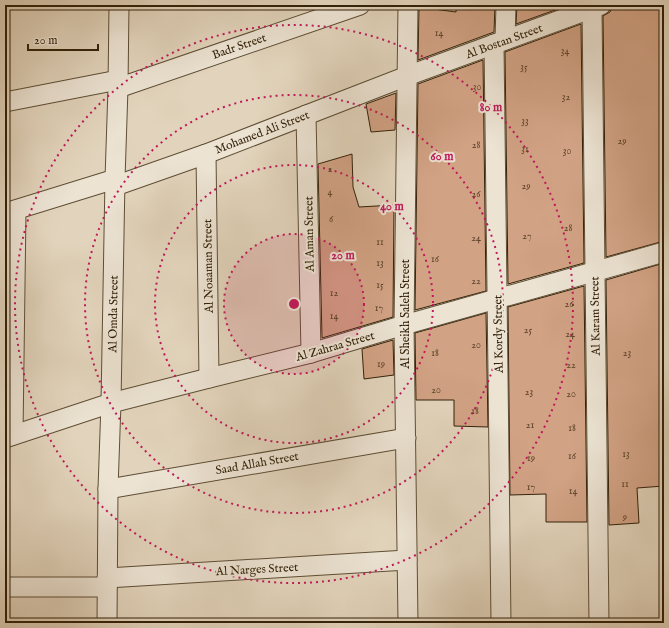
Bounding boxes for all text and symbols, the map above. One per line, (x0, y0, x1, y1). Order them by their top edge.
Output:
street label: Al Bostan Street (463, 21, 545, 63)
scale bar (28, 26, 98, 52)
house number: 14 (435, 27, 443, 40)
street label: Badr Street (210, 30, 268, 63)
text: 20 m (34, 33, 57, 48)
house number: 34 (561, 45, 569, 58)
house number: 35 (520, 61, 528, 74)
house number: 30 (473, 81, 481, 94)
house number: 32 (562, 91, 571, 104)
text: 80 m (480, 100, 503, 115)
street label: Mohamed Ali Street (213, 108, 312, 157)
house number: 33 (521, 115, 529, 128)
house number: 29 (617, 135, 627, 148)
house number: 28 (472, 139, 480, 152)
house number: 31 (521, 143, 529, 156)
house number: 30 (563, 145, 571, 158)
text: 60 m (431, 149, 454, 164)
house number: 2 (328, 163, 333, 176)
house number: 29 (521, 180, 531, 193)
house number: 4 (328, 186, 333, 199)
house number: 26 (472, 188, 481, 201)
street label: Al Aman Street (301, 196, 318, 273)
text: 40 m (380, 199, 405, 214)
house number: 6 (329, 213, 334, 226)
street label: Al Noaaman Street (200, 219, 217, 314)
house number: 28 (564, 222, 572, 235)
house number: 27 (522, 230, 532, 243)
house number: 24 (471, 232, 481, 245)
house number: 11 (376, 236, 384, 249)
text: 20 m (331, 248, 355, 263)
house number: 16 (431, 253, 440, 266)
house number: 13 (376, 257, 384, 270)
street label: Al Sheikh Saleh Street (398, 259, 413, 370)
street label: Al Omda Street (105, 275, 122, 354)
house number: 22 (471, 275, 481, 288)
street label: Al Karam Street (587, 276, 604, 357)
house number: 15 (376, 279, 384, 292)
house number: 12 (330, 287, 339, 300)
street label: Al Kordy Street (490, 295, 507, 374)
centre of rings (287, 297, 301, 311)
house number: 26 (565, 298, 574, 311)
house number: 17 (375, 302, 384, 315)
house number: 14 (330, 310, 338, 323)
house number: 25 (524, 324, 533, 337)
street label: Al Zahraa Street (293, 328, 376, 365)
house number: 24 (565, 328, 575, 341)
house number: 20 (471, 339, 481, 352)
house number: 18 (431, 347, 439, 360)
house number: 23 (623, 347, 631, 360)
house number: 19 (377, 358, 385, 371)
house number: 22 (566, 359, 576, 372)
house number: 20 (431, 384, 441, 397)
house number: 23 (525, 386, 533, 399)
house number: 20 (566, 388, 576, 401)
house number: 18 (471, 405, 479, 418)
house number: 21 (526, 419, 534, 432)
house number: 18 (568, 422, 576, 435)
house number: 13 (622, 448, 630, 461)
street label: Saad Allah Street (214, 449, 300, 478)
house number: 16 (568, 450, 577, 463)
house number: 19 (527, 452, 535, 465)
house number: 11 (621, 478, 629, 491)
house number: 17 (527, 481, 536, 494)
house number: 14 (569, 485, 577, 498)
house number: 9 (622, 511, 627, 524)
street label: Al Narges Street (215, 560, 299, 579)

